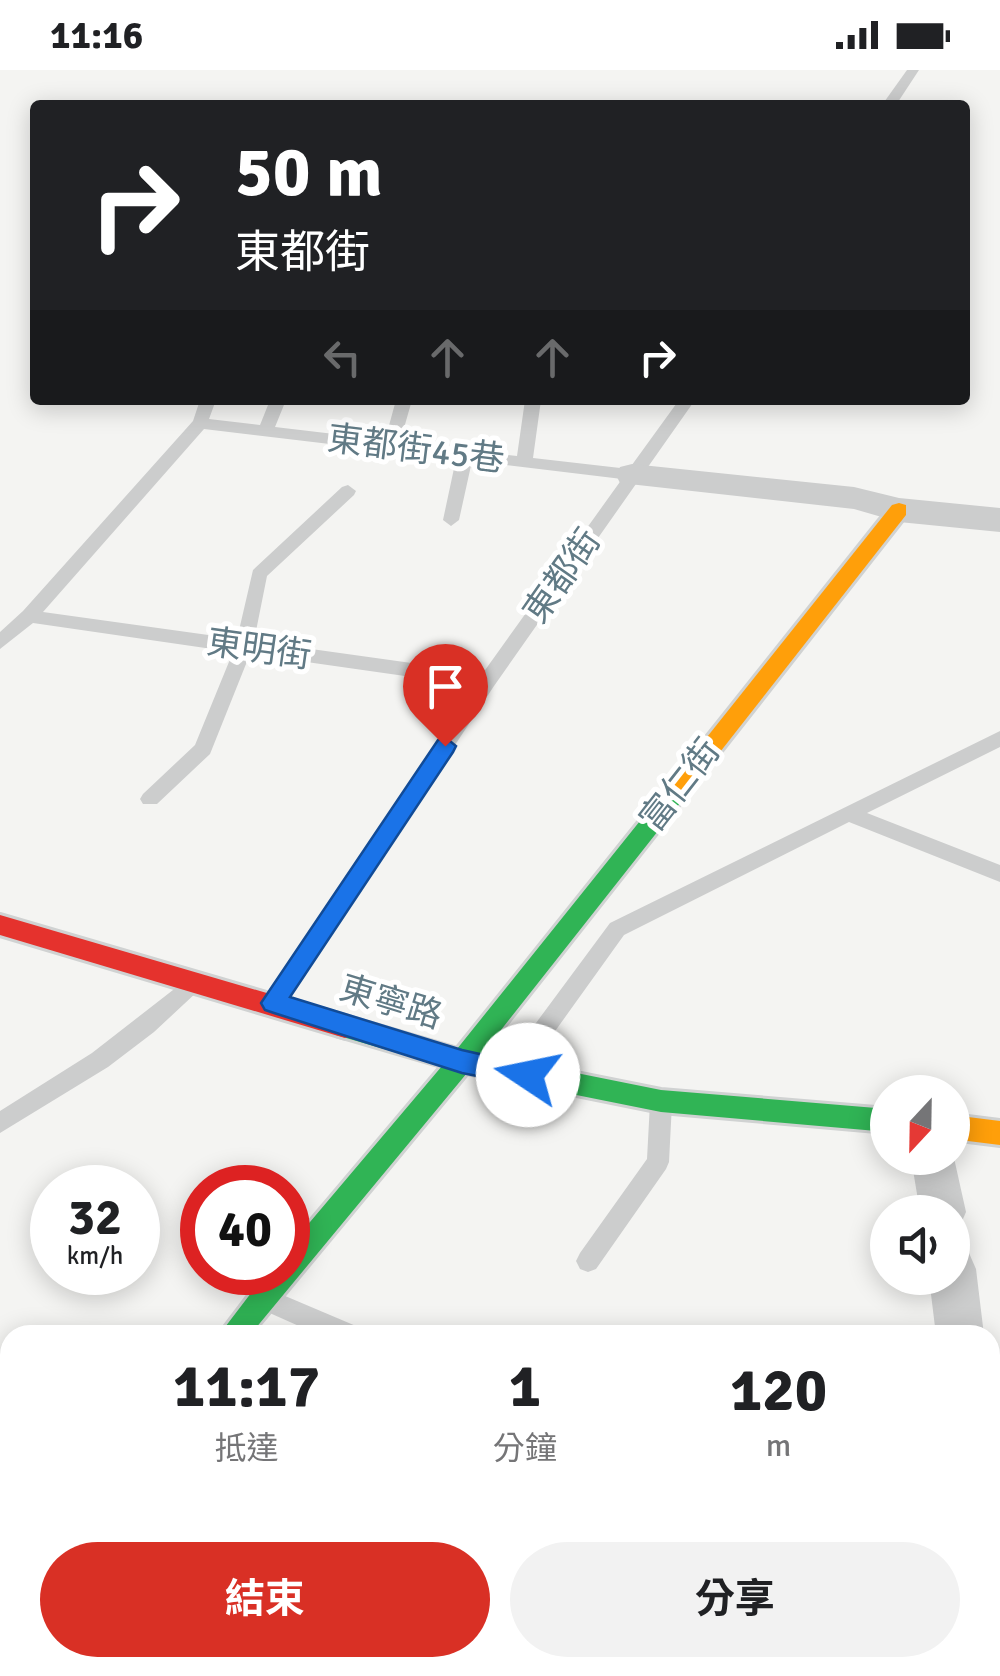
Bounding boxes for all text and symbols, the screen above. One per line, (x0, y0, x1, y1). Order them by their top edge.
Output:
text: 11:16 (50, 12, 143, 59)
text: 50 m (235, 129, 383, 215)
icon: right (70, 140, 200, 270)
text: 東都街 (235, 225, 370, 280)
icon: left (315, 330, 370, 385)
icon: ahead (420, 330, 475, 385)
icon: ahead (525, 330, 580, 385)
icon: right (630, 330, 685, 385)
street label: 東都街45巷 (325, 417, 507, 481)
street label: 東都街 (514, 521, 610, 631)
street label: 東明街 (204, 620, 314, 678)
pin (403, 644, 488, 747)
icon: arrive (418, 659, 473, 714)
street label: 富仁街 (631, 730, 729, 840)
street label: 東寧路 (335, 966, 447, 1038)
position arrow (476, 1023, 580, 1127)
north arrow (870, 1075, 970, 1175)
map controls (870, 1075, 970, 1295)
speed limit sign: 40 (180, 1165, 310, 1295)
text: 32 (68, 1187, 122, 1249)
button: sound (870, 1195, 970, 1295)
text: km/h (67, 1240, 123, 1271)
text: 11:17 (173, 1350, 320, 1424)
text: 1 (509, 1350, 541, 1424)
text: 120 (730, 1354, 827, 1428)
text: m (766, 1426, 791, 1465)
text: 抵達 (215, 1429, 279, 1468)
text: 分鐘 (493, 1429, 557, 1468)
button: 結束 (40, 1542, 490, 1657)
button: 分享 (510, 1542, 960, 1657)

